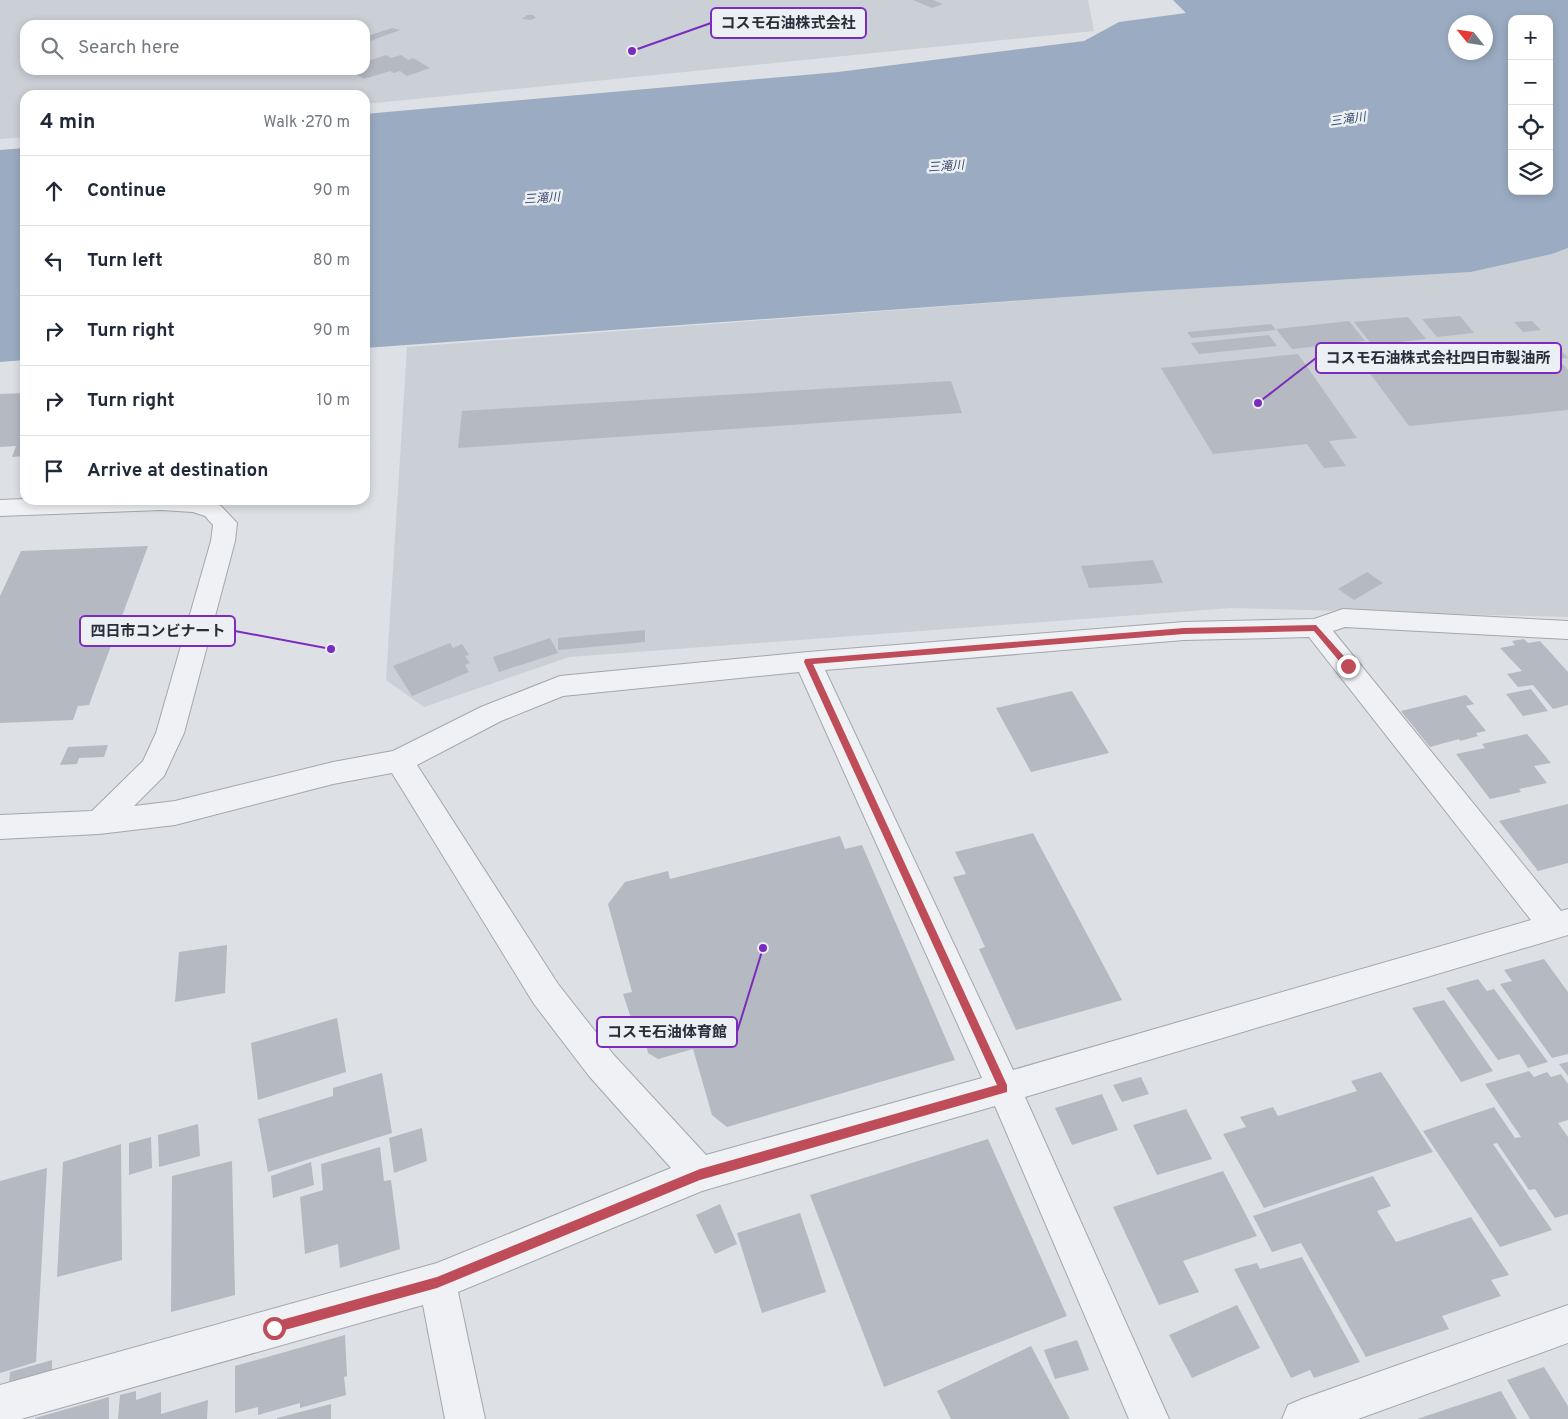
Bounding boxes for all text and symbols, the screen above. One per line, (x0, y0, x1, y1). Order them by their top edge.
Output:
callout: コスモ石油株式会社 (711, 8, 866, 38)
text: コスモ石油株式会社 (720, 14, 856, 34)
north arrow (1448, 15, 1493, 60)
map controls (1508, 15, 1553, 195)
button: + (1508, 15, 1553, 60)
search box (20, 20, 370, 75)
icon: search (38, 34, 66, 62)
text: Search here (78, 36, 180, 60)
button: − (1508, 60, 1553, 105)
button: locate (1508, 105, 1553, 150)
text: 4 min (40, 109, 96, 136)
water label: 三滝川 (1329, 109, 1369, 130)
text: Walk · 270 m (263, 113, 350, 133)
button: layers (1508, 150, 1553, 195)
water label: 三滝川 (927, 158, 967, 176)
icon: ahead (40, 177, 68, 205)
text: Continue (87, 179, 166, 203)
text: 90 m (313, 181, 350, 201)
water label: 三滝川 (523, 190, 563, 208)
icon: left (40, 247, 68, 275)
text: Turn left (87, 249, 163, 273)
text: 80 m (313, 251, 350, 271)
icon: right (40, 317, 68, 345)
text: Turn right (87, 319, 175, 343)
text: 90 m (313, 321, 350, 341)
callout: コスモ石油株式会社四日市製油所 (1316, 343, 1561, 373)
text: コスモ石油株式会社四日市製油所 (1325, 349, 1551, 369)
icon: right (40, 387, 68, 415)
text: Turn right (87, 389, 175, 413)
text: 10 m (316, 391, 350, 411)
icon: arrive (40, 457, 68, 485)
text: Arrive at destination (87, 459, 268, 483)
callout: 四日市コンビナート (80, 616, 235, 646)
text: 四日市コンビナート (90, 623, 226, 642)
route end (1337, 655, 1360, 678)
callout: コスモ石油体育館 (597, 1017, 737, 1047)
text: コスモ石油体育館 (607, 1024, 727, 1043)
route start (263, 1317, 286, 1340)

